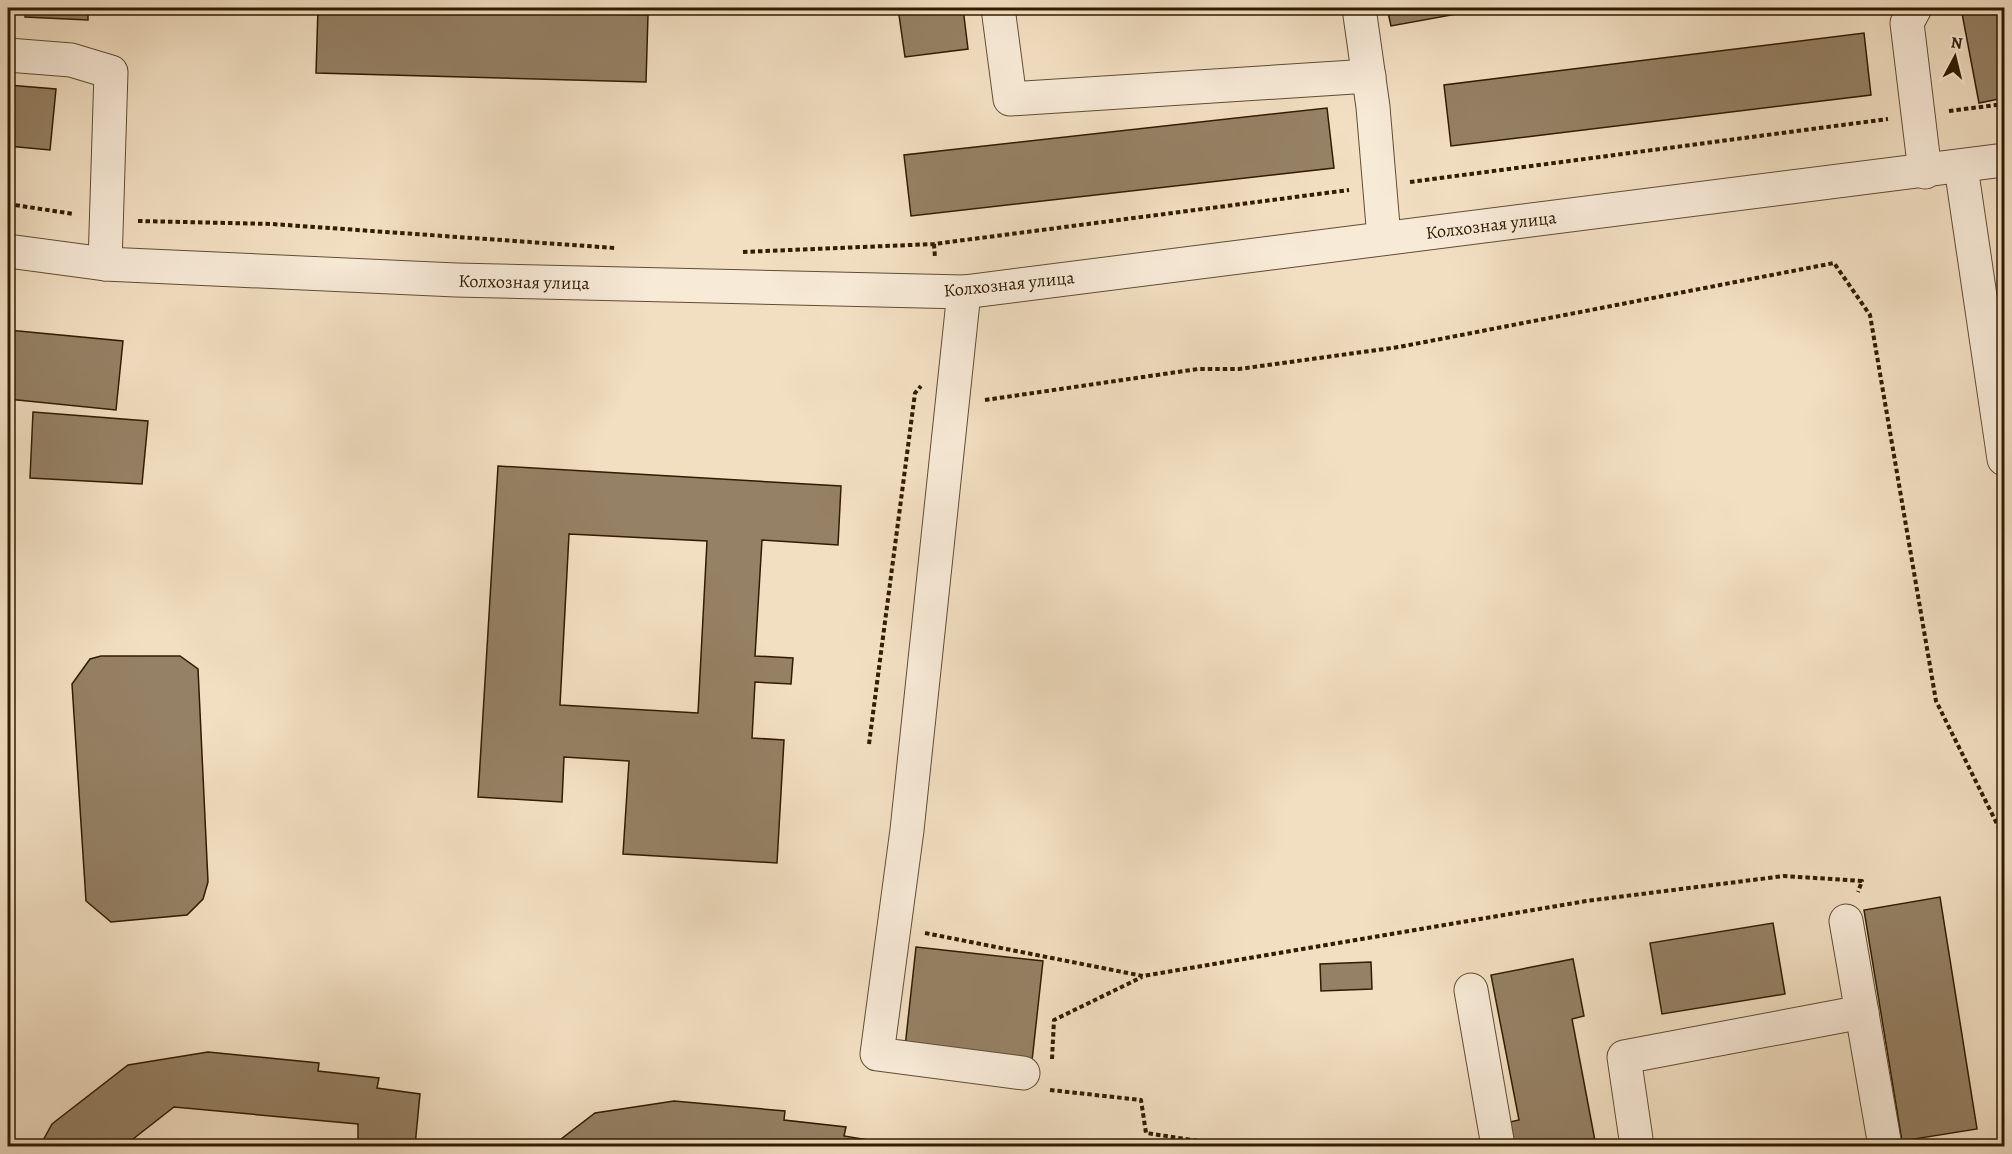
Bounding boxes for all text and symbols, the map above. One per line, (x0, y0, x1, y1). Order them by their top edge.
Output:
north arrow (1925, 27, 1985, 87)
text: N (1950, 31, 1964, 55)
street label: Колхозная улица (1424, 205, 1558, 245)
street label: Колхозная улица (942, 265, 1076, 303)
street label: Колхозная улица (458, 269, 591, 295)

